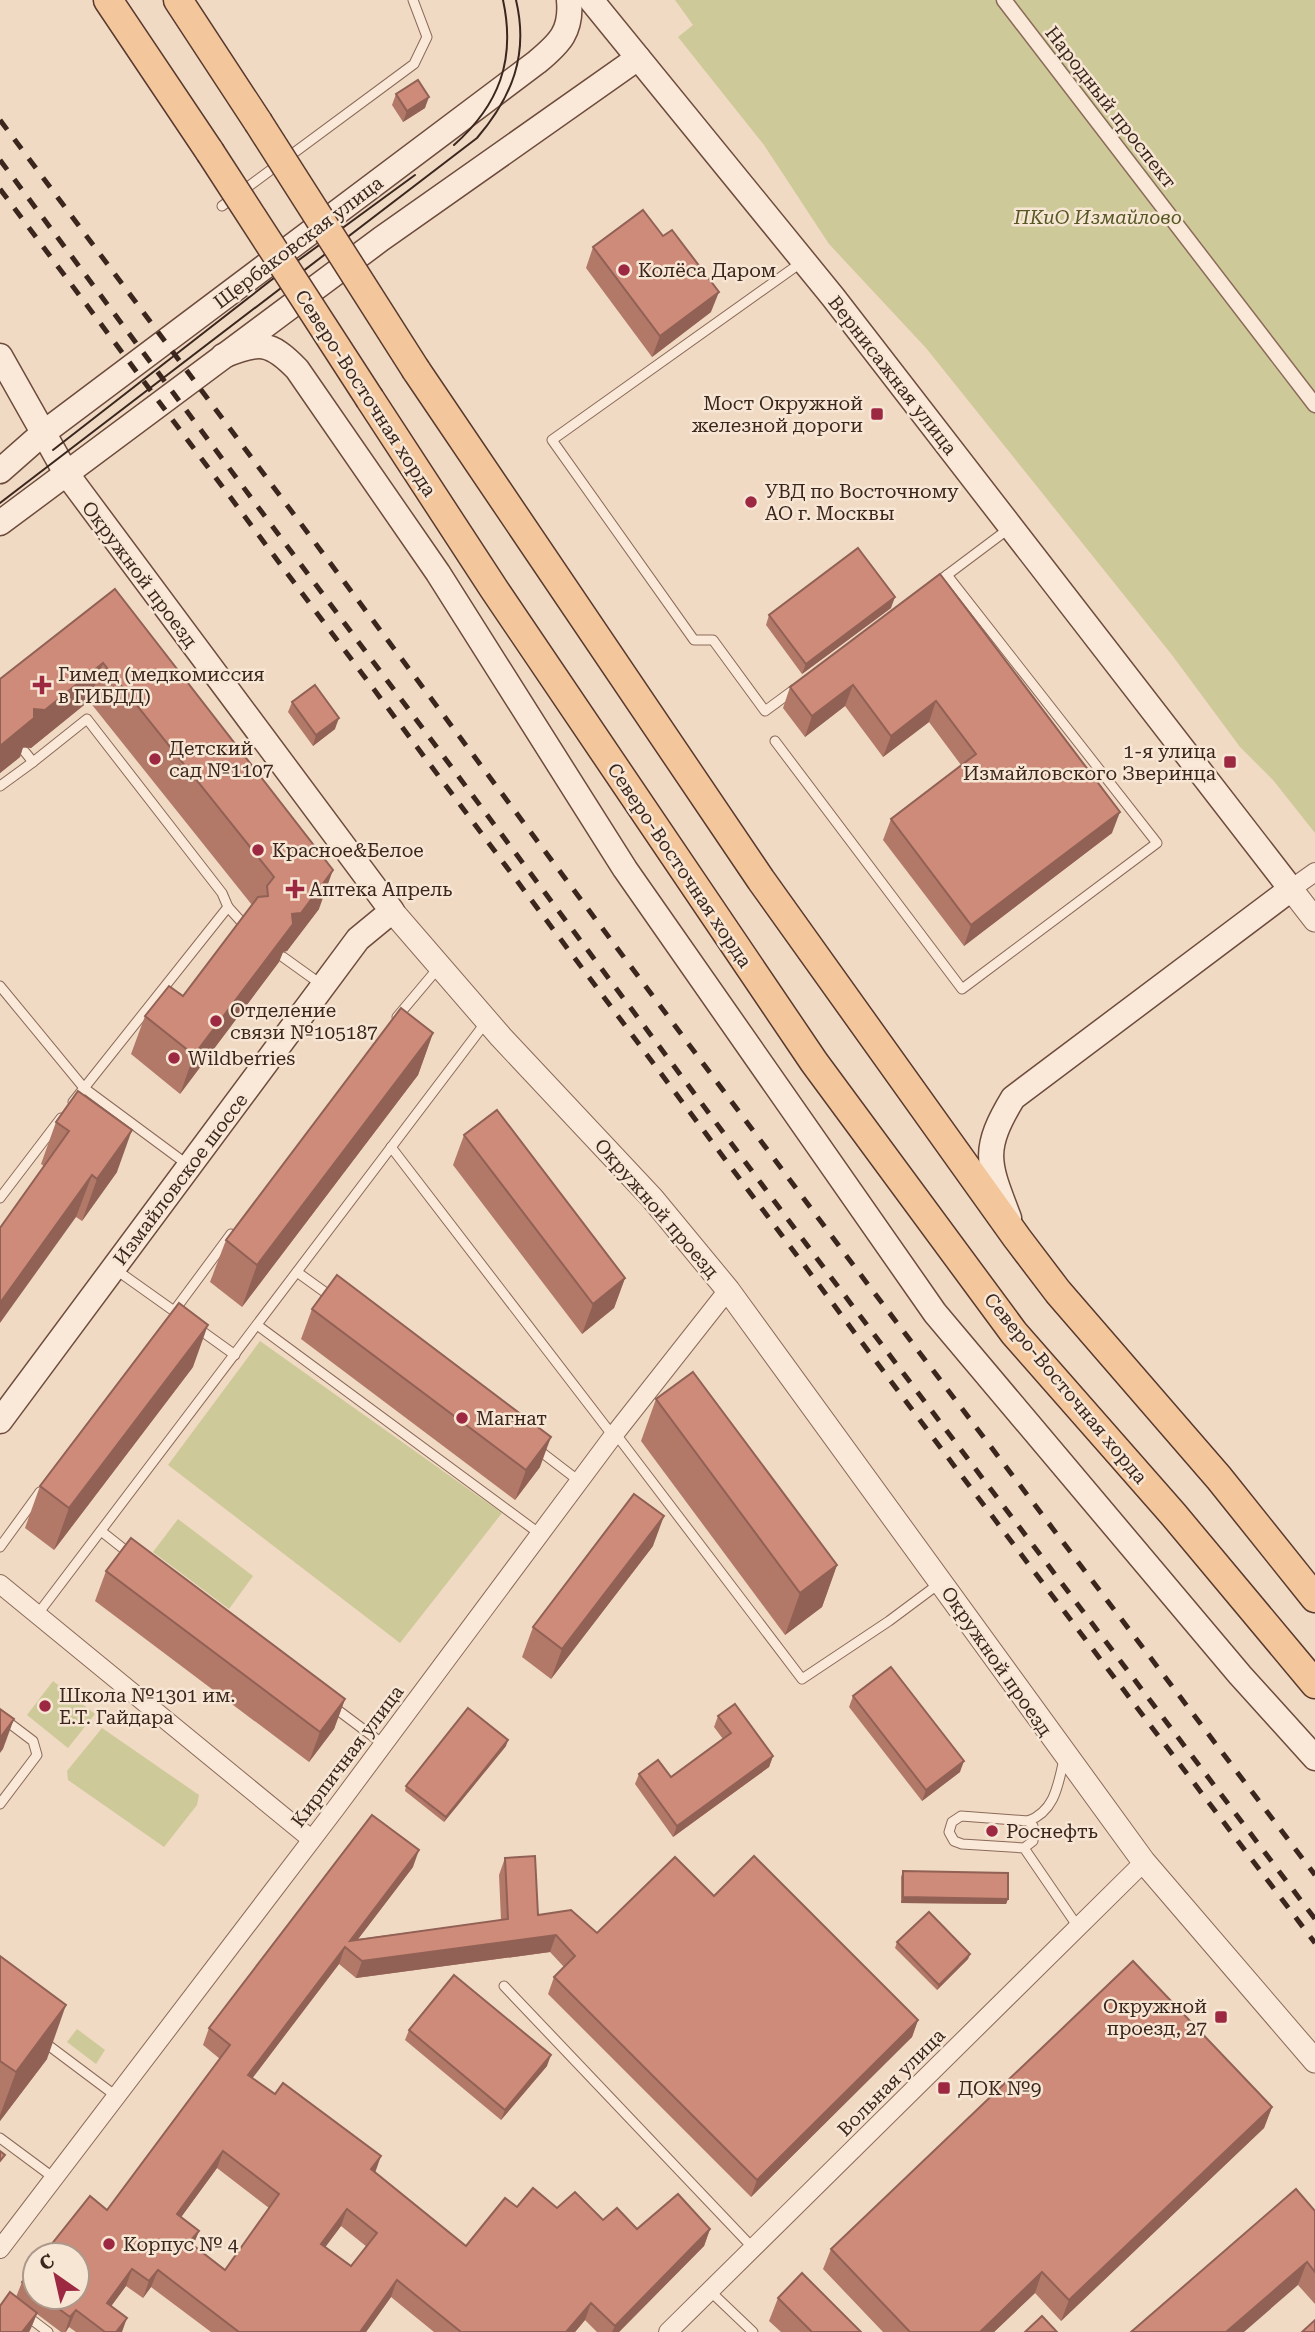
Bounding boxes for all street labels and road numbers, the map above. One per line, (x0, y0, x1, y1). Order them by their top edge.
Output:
street label: Народный проспект (1040, 22, 1181, 193)
street label: Щербаковская улица (209, 171, 388, 314)
street label: Северо-Восточная хорда (290, 286, 441, 502)
street label: Вернисажная улица (823, 291, 962, 460)
street label: Окружной проезд (77, 497, 202, 652)
street label: Северо-Восточная хорда (602, 759, 757, 973)
street label: Измайловское шоссе (108, 1089, 252, 1270)
street label: Окружной проезд (590, 1134, 723, 1283)
street label: Северо-Восточная хорда (979, 1288, 1153, 1489)
street label: Окружной проезд (936, 1582, 1057, 1740)
street label: Кирпичная улица (286, 1680, 409, 1832)
street label: Вольная улица (833, 2023, 950, 2141)

